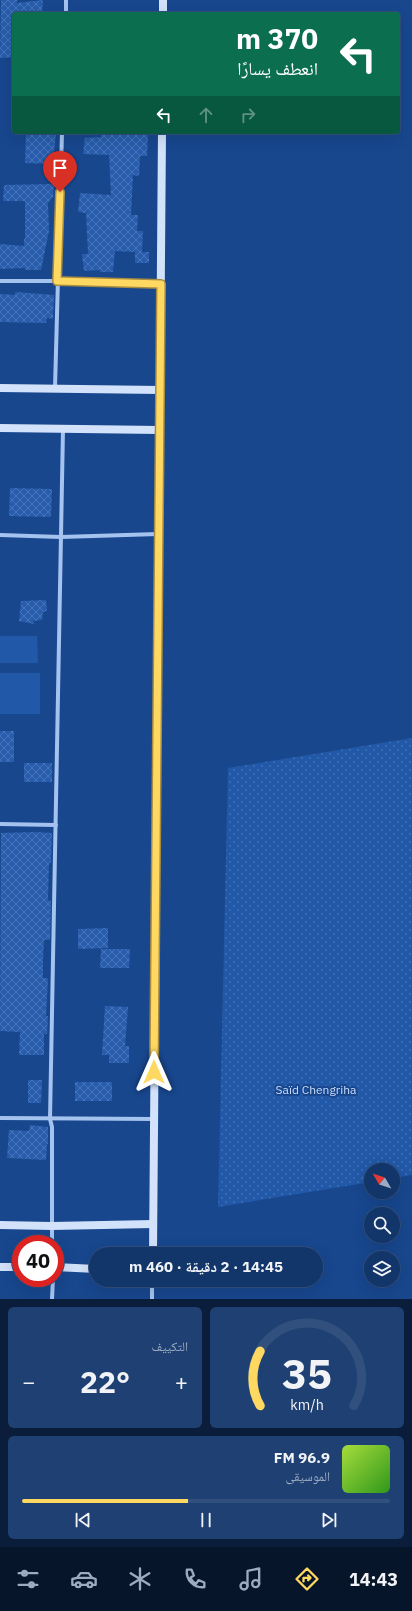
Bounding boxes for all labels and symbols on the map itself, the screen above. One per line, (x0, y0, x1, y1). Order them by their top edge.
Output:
pin (43, 151, 77, 192)
position arrow (133, 1051, 175, 1093)
park label: Saïd Chengriha (276, 1082, 357, 1097)
north arrow (364, 1163, 400, 1199)
speed limit sign: 40 (12, 1235, 64, 1287)

